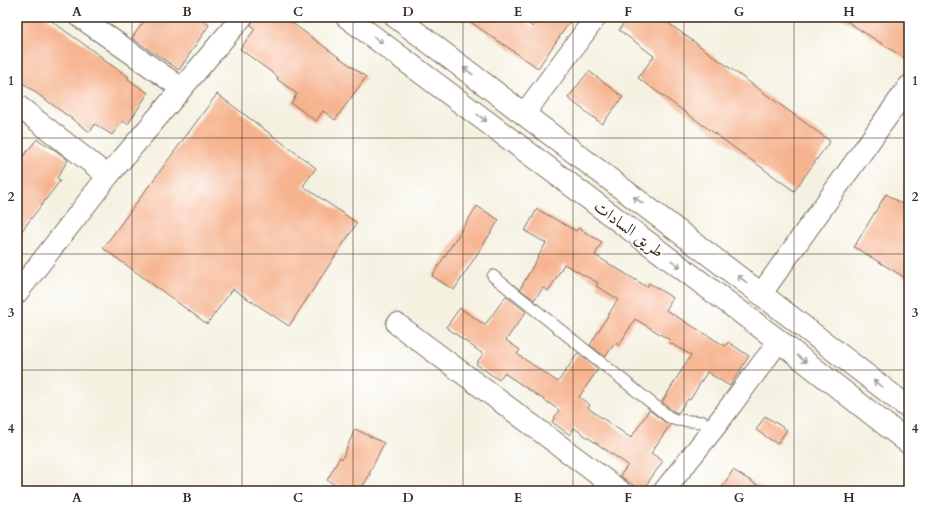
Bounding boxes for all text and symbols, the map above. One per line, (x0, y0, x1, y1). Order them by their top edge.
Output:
text: A (72, 3, 82, 21)
text: B (182, 3, 192, 21)
text: C (293, 3, 303, 21)
text: D (402, 3, 414, 21)
text: E (514, 3, 522, 21)
text: F (624, 3, 632, 21)
text: G (734, 3, 745, 21)
text: H (843, 3, 855, 21)
one-way arrow (373, 36, 384, 45)
one-way arrow (462, 67, 473, 76)
text: 1 (8, 72, 14, 90)
text: 1 (912, 72, 918, 90)
one-way arrow (477, 114, 488, 123)
text: 2 (8, 188, 15, 206)
text: 2 (912, 188, 919, 206)
street label: طريق السادات (589, 195, 669, 263)
one-way arrow (633, 196, 644, 205)
one-way arrow (670, 259, 681, 268)
one-way arrow (736, 275, 747, 283)
text: 3 (8, 304, 15, 322)
text: 3 (912, 304, 919, 322)
one-way arrow (796, 355, 807, 363)
one-way arrow (873, 380, 884, 388)
text: 4 (8, 420, 15, 438)
text: 4 (912, 420, 919, 438)
text: A (72, 489, 82, 507)
text: B (182, 489, 192, 507)
text: C (293, 489, 303, 507)
text: D (402, 489, 414, 507)
text: E (514, 489, 522, 507)
text: F (624, 489, 632, 507)
text: G (734, 489, 745, 507)
text: H (843, 489, 855, 507)

